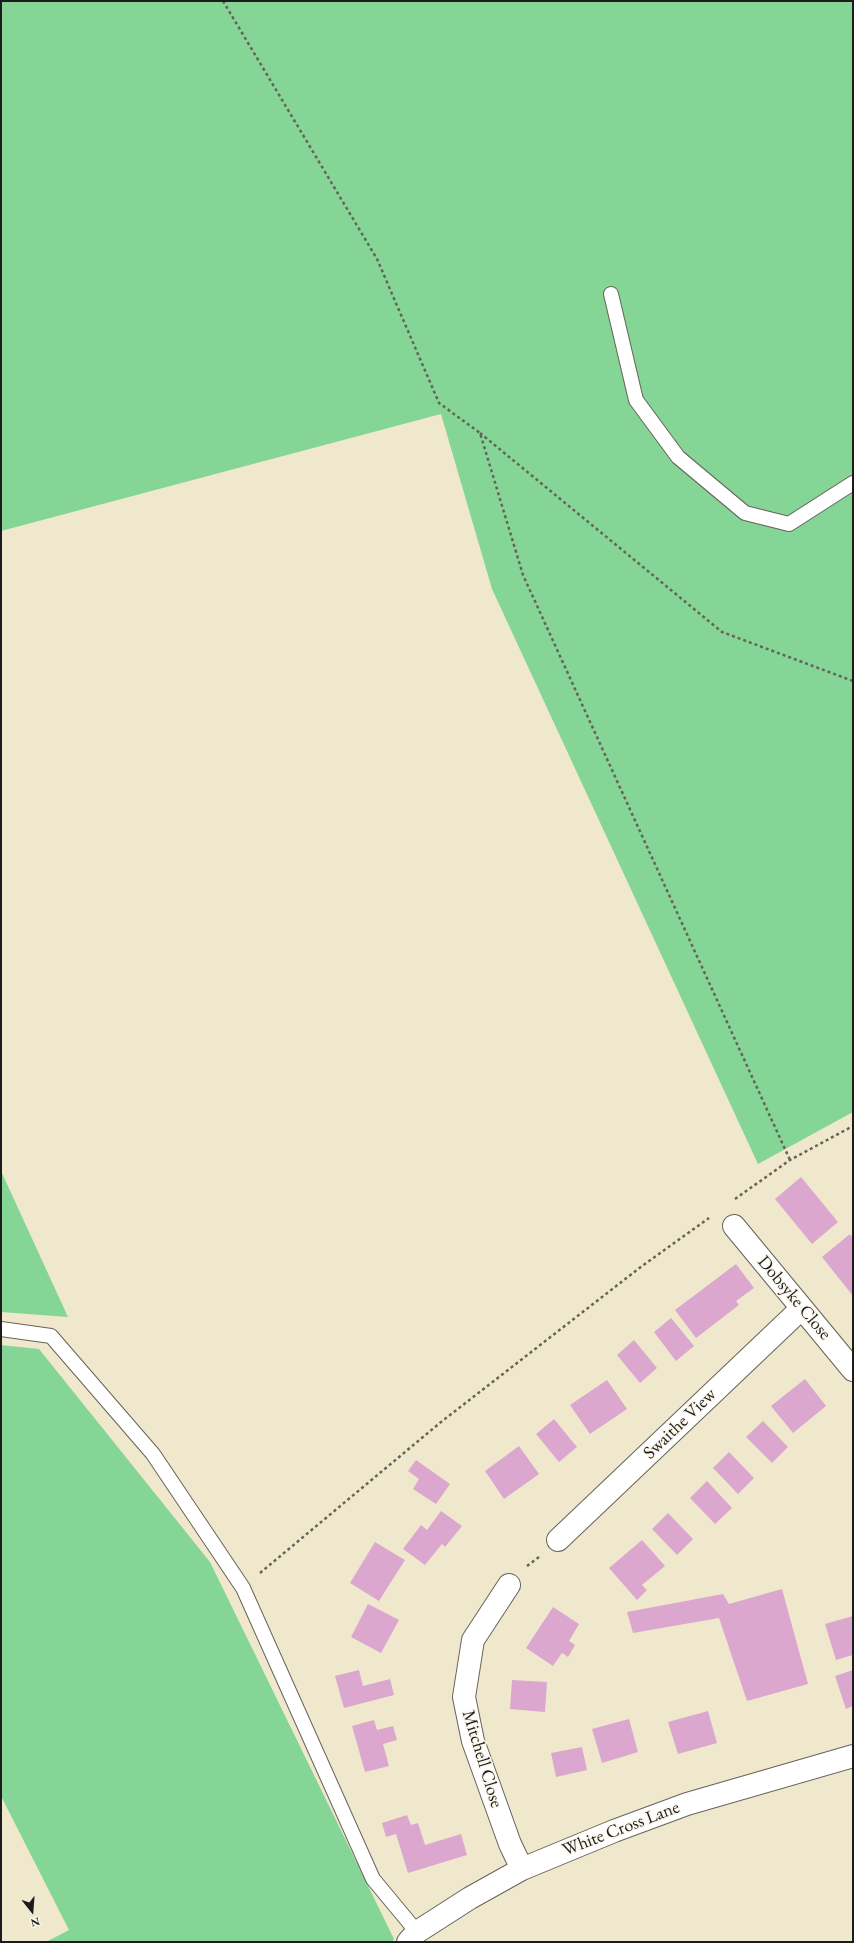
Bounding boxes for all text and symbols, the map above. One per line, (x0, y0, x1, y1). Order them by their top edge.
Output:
street label: Dobsyke Close (753, 1252, 835, 1344)
street label: Swaithe View (639, 1384, 721, 1464)
street label: Mitchell Close (457, 1708, 507, 1810)
street label: White Cross Lane (559, 1797, 683, 1861)
north arrow (12, 1891, 52, 1931)
text: N (29, 1914, 42, 1930)

